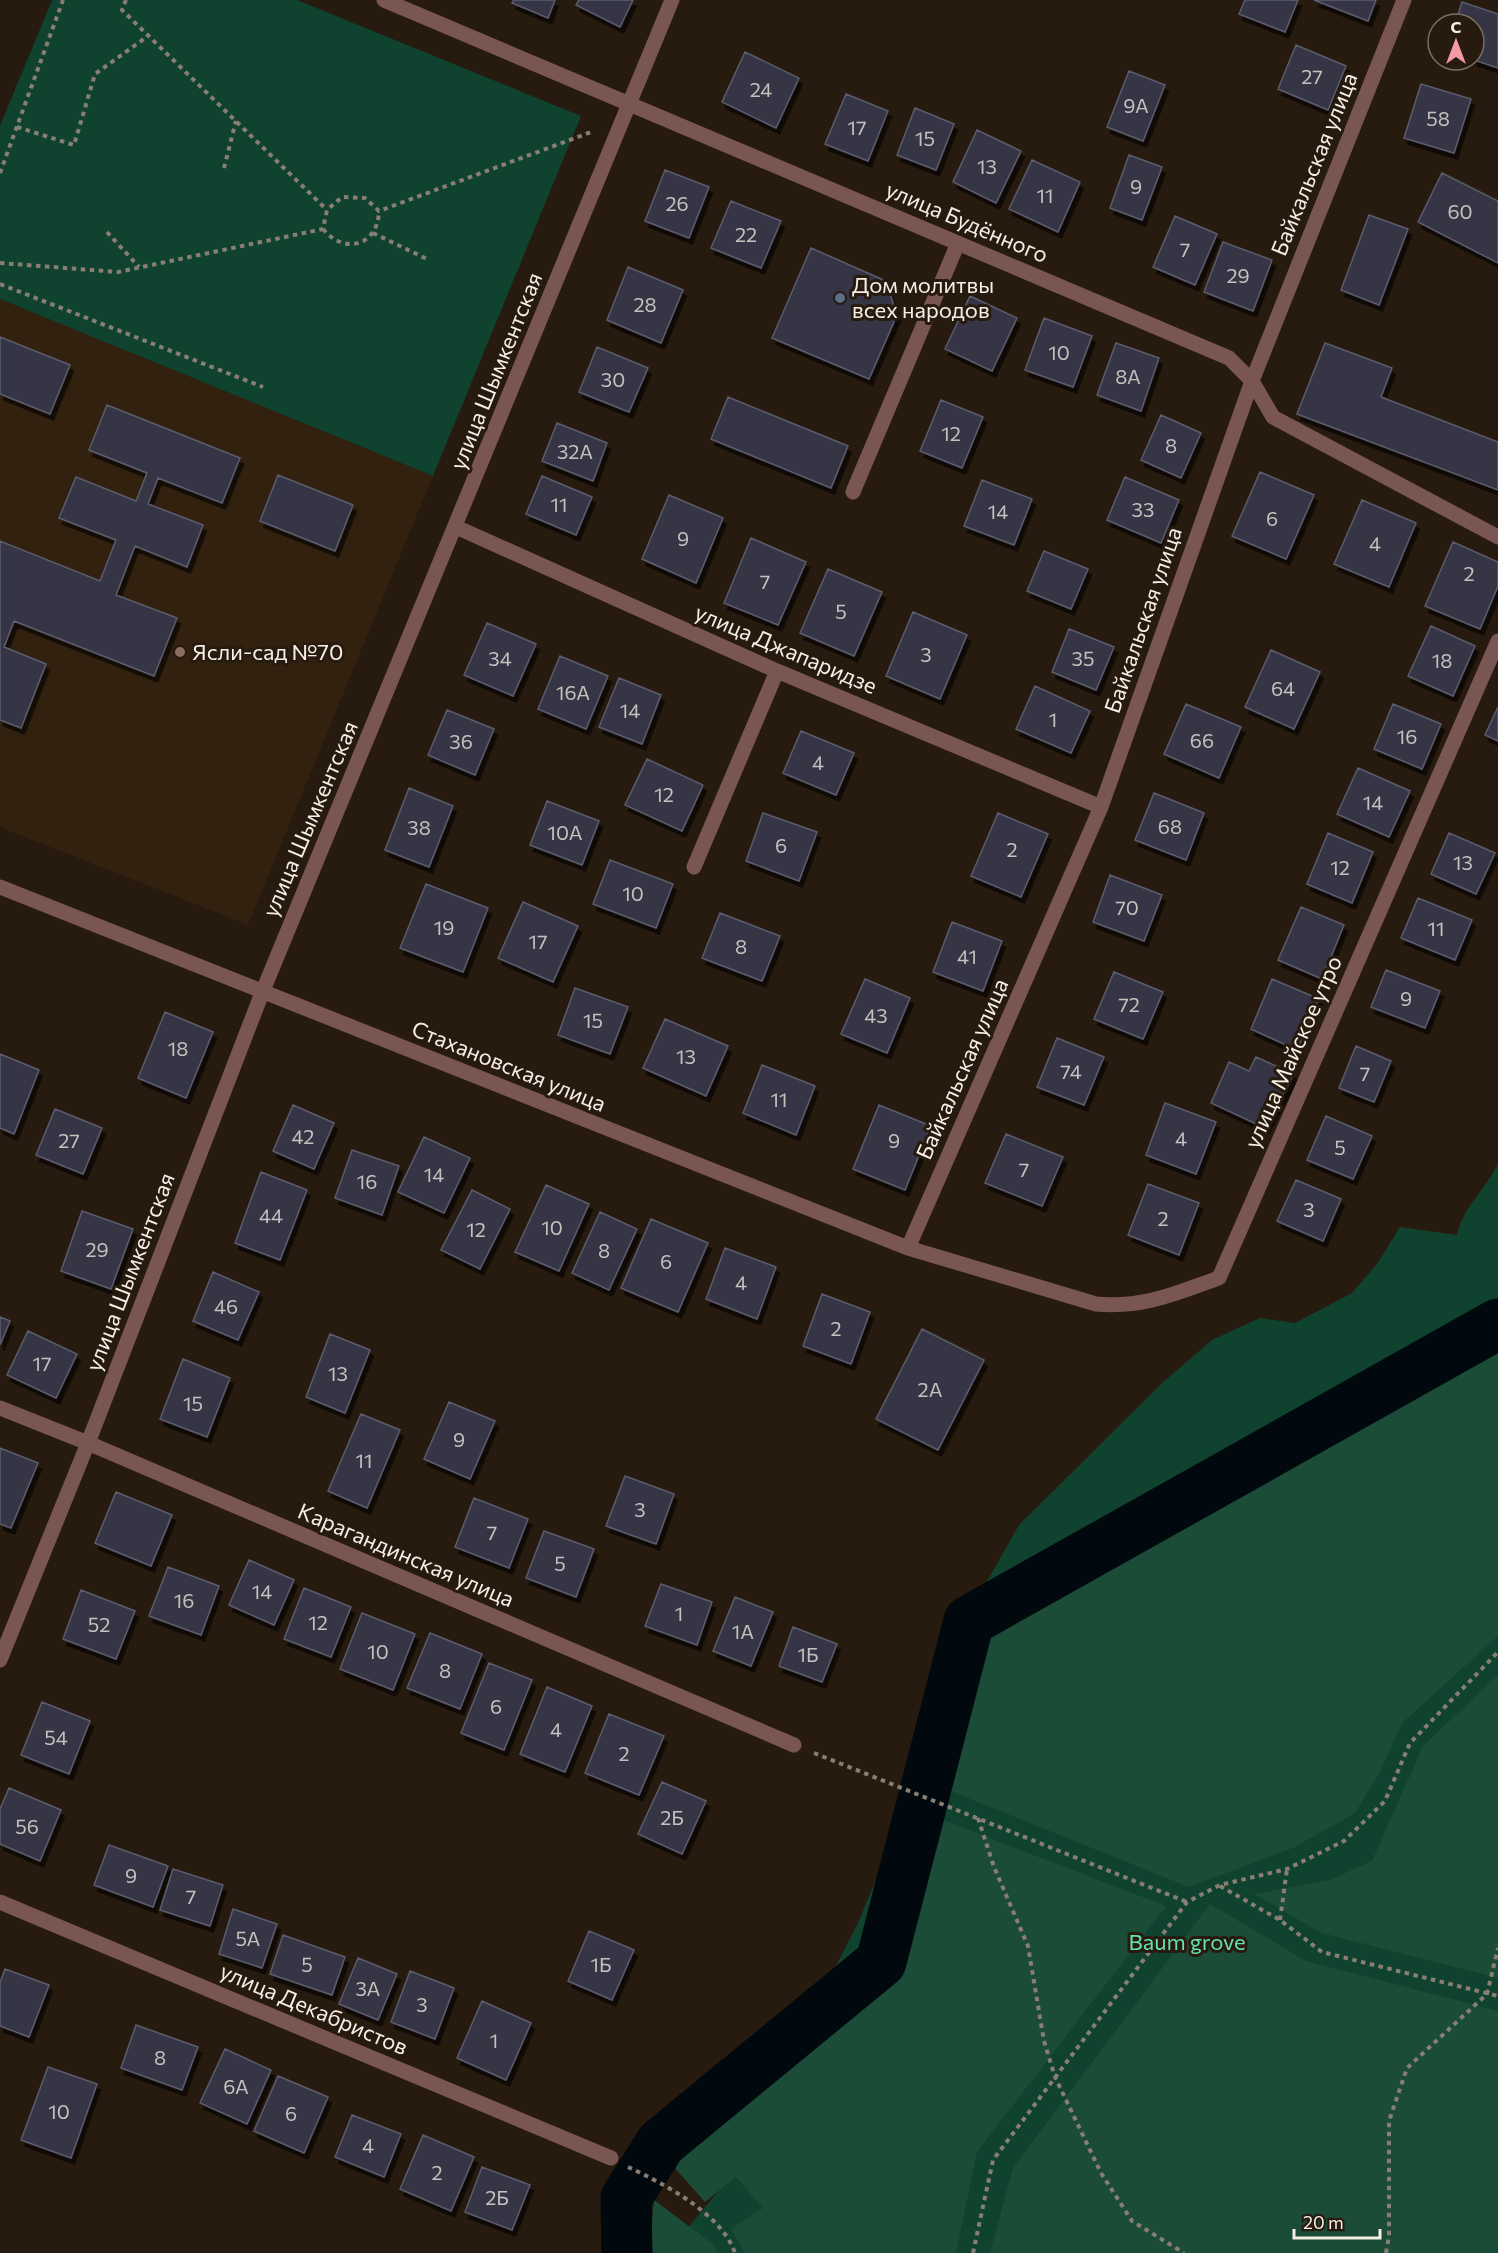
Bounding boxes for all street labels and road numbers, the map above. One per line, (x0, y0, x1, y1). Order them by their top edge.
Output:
street label: Байкальская улица (1264, 68, 1363, 259)
street label: улица Будённого (882, 175, 1052, 268)
street label: улица Шымкентская (444, 268, 547, 473)
street label: Байкальская улица (1098, 523, 1187, 716)
street label: улица Джапаридзе (691, 598, 881, 699)
street label: улица Шымкентская (256, 717, 363, 921)
street label: улица Майское утро (1238, 951, 1347, 1152)
street label: Байкальская улица (910, 974, 1014, 1163)
street label: Стахановская улица (408, 1014, 610, 1117)
street label: улица Шымкентская (79, 1169, 180, 1375)
street label: Карагандинская улица (294, 1497, 518, 1612)
street label: улица Декабристов (216, 1957, 412, 2060)

